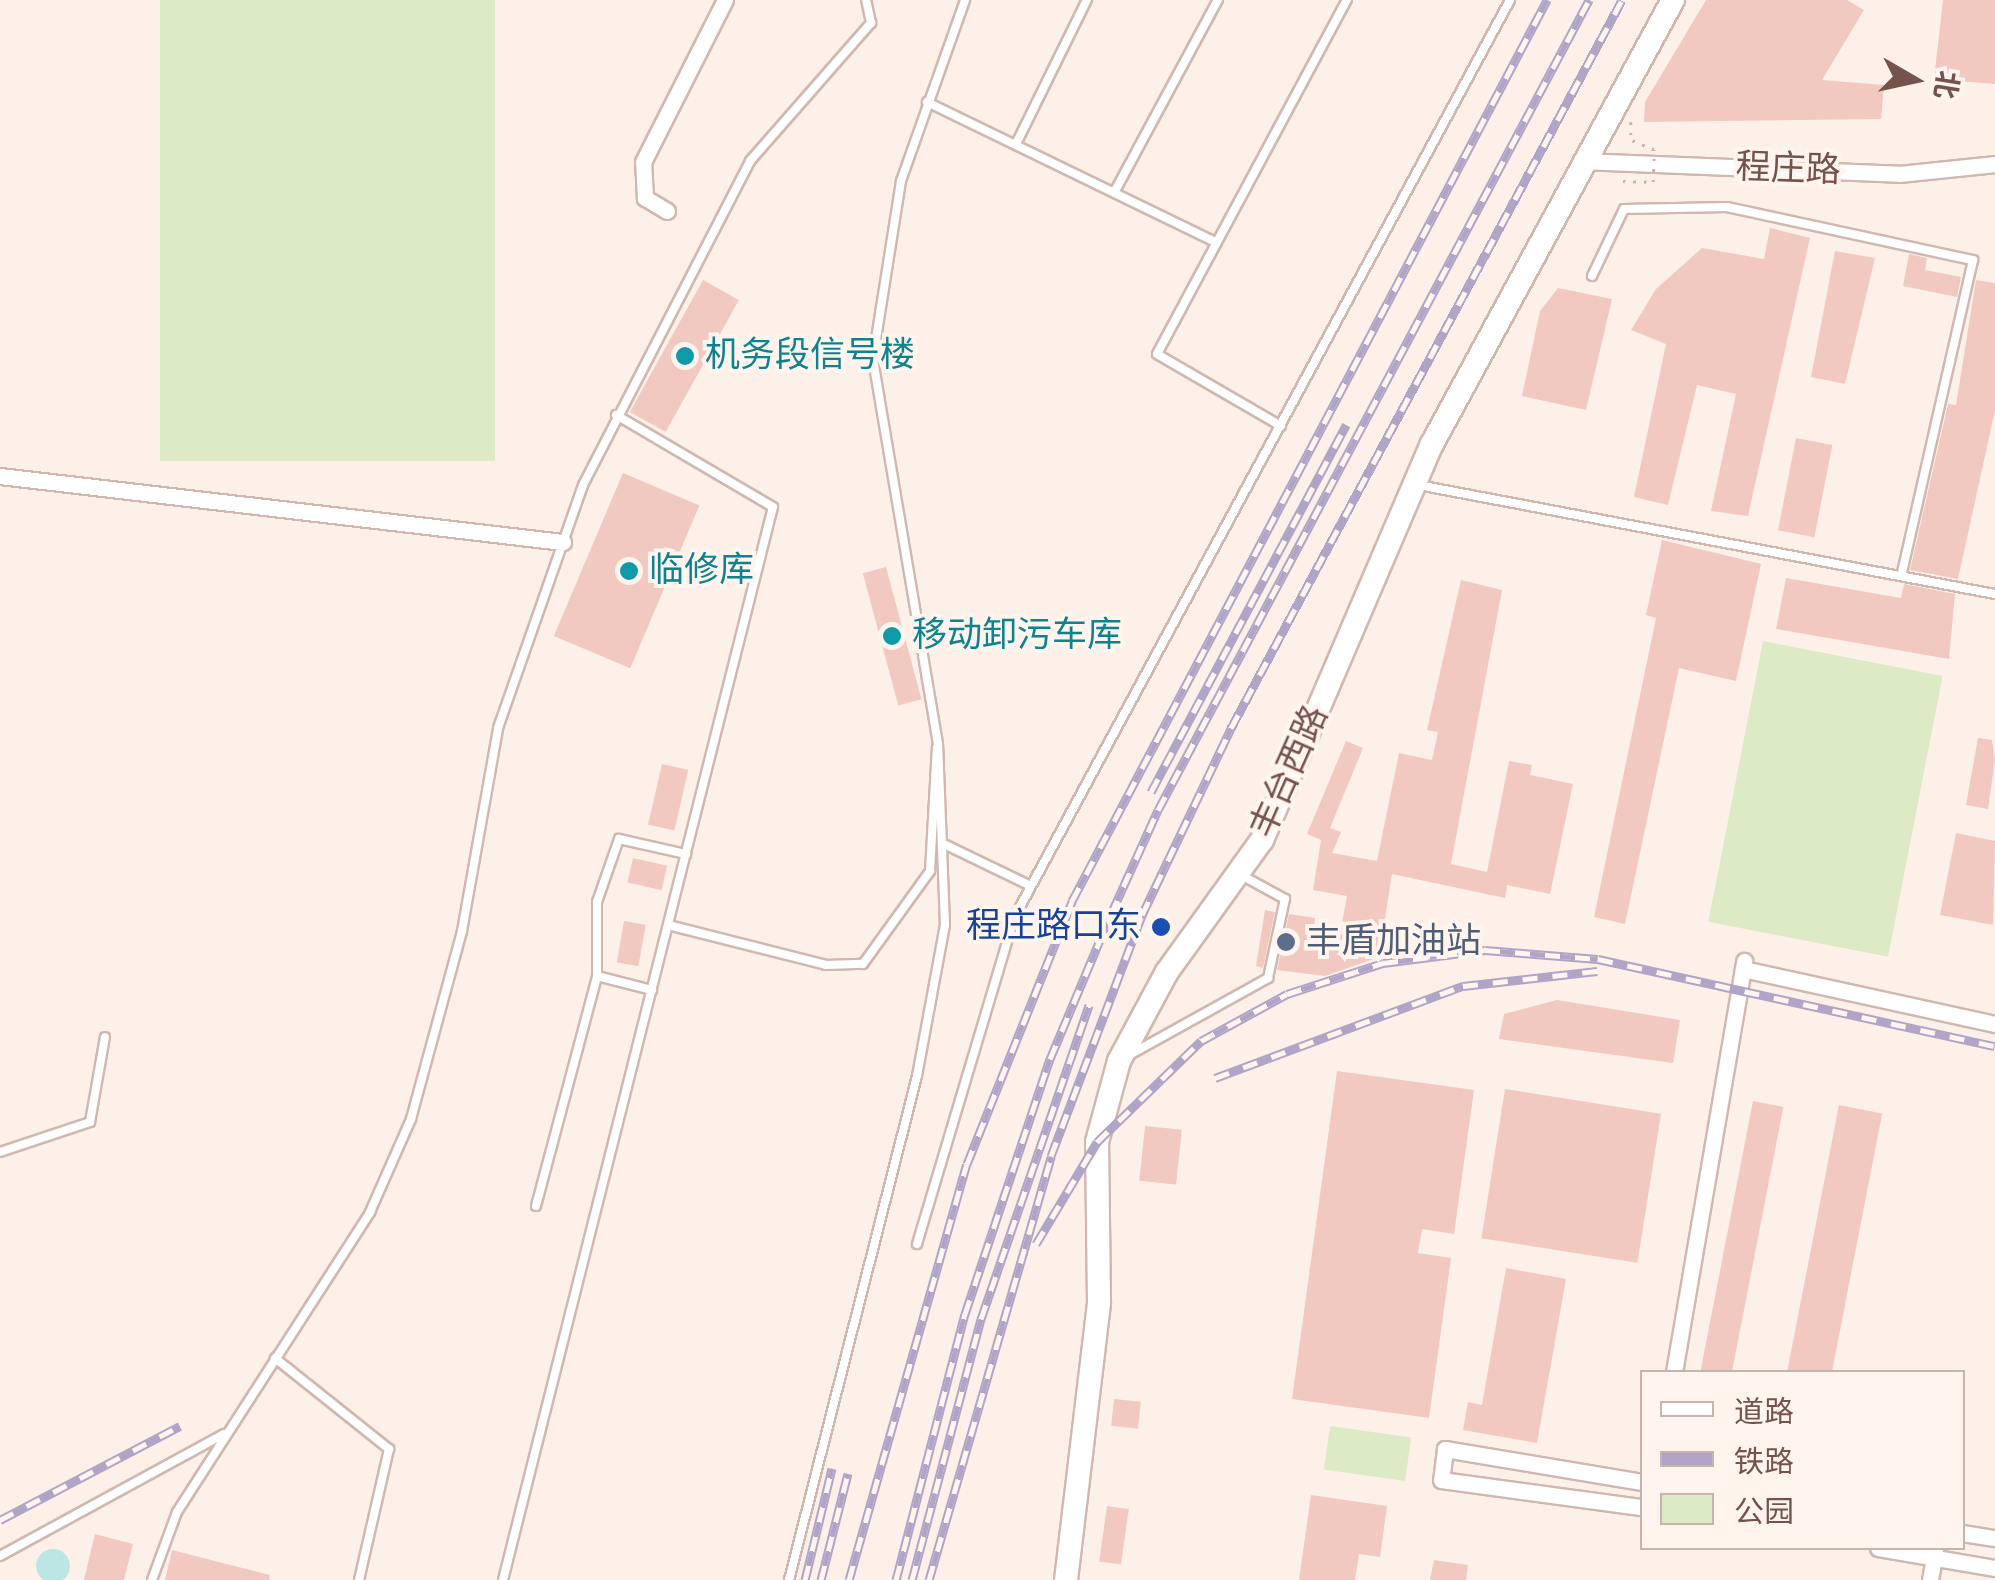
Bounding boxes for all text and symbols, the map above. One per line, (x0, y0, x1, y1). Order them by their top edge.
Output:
north arrow (1865, 30, 1965, 130)
text: 北 (1927, 68, 1964, 101)
street label: 程庄路 (1735, 147, 1841, 193)
place label: 机务段信号楼 (705, 335, 915, 377)
marker: 机务段信号楼 (674, 345, 696, 367)
place label: 临修库 (649, 550, 754, 592)
marker: 临修库 (618, 560, 640, 582)
place label: 移动卸污车库 (912, 615, 1122, 657)
marker: 移动卸污车库 (881, 625, 903, 647)
street label: 丰台西路 (1242, 700, 1338, 844)
place label: 程庄路口东 (966, 906, 1141, 948)
marker: 程庄路口东 (1150, 916, 1172, 938)
place label: 丰盾加油站 (1306, 921, 1481, 963)
marker: 丰盾加油站 (1275, 931, 1297, 953)
legend (1640, 1370, 1965, 1550)
text: 道路 (1734, 1395, 1794, 1431)
text: 铁路 (1734, 1445, 1794, 1481)
text: 公园 (1734, 1495, 1794, 1531)

